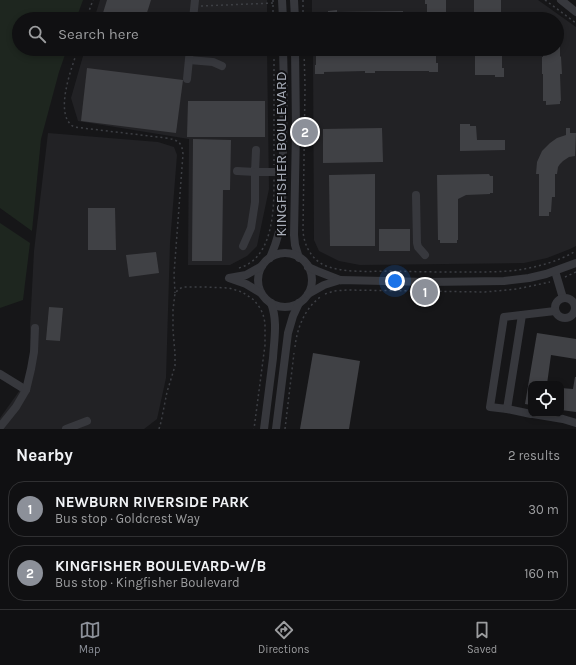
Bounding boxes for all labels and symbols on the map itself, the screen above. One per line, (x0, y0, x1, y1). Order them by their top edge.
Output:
street label: KINGFISHER BOULEVARD (272, 71, 290, 237)
pin: 2 (292, 117, 318, 147)
your location (385, 271, 405, 291)
pin: 1 (412, 277, 438, 307)

